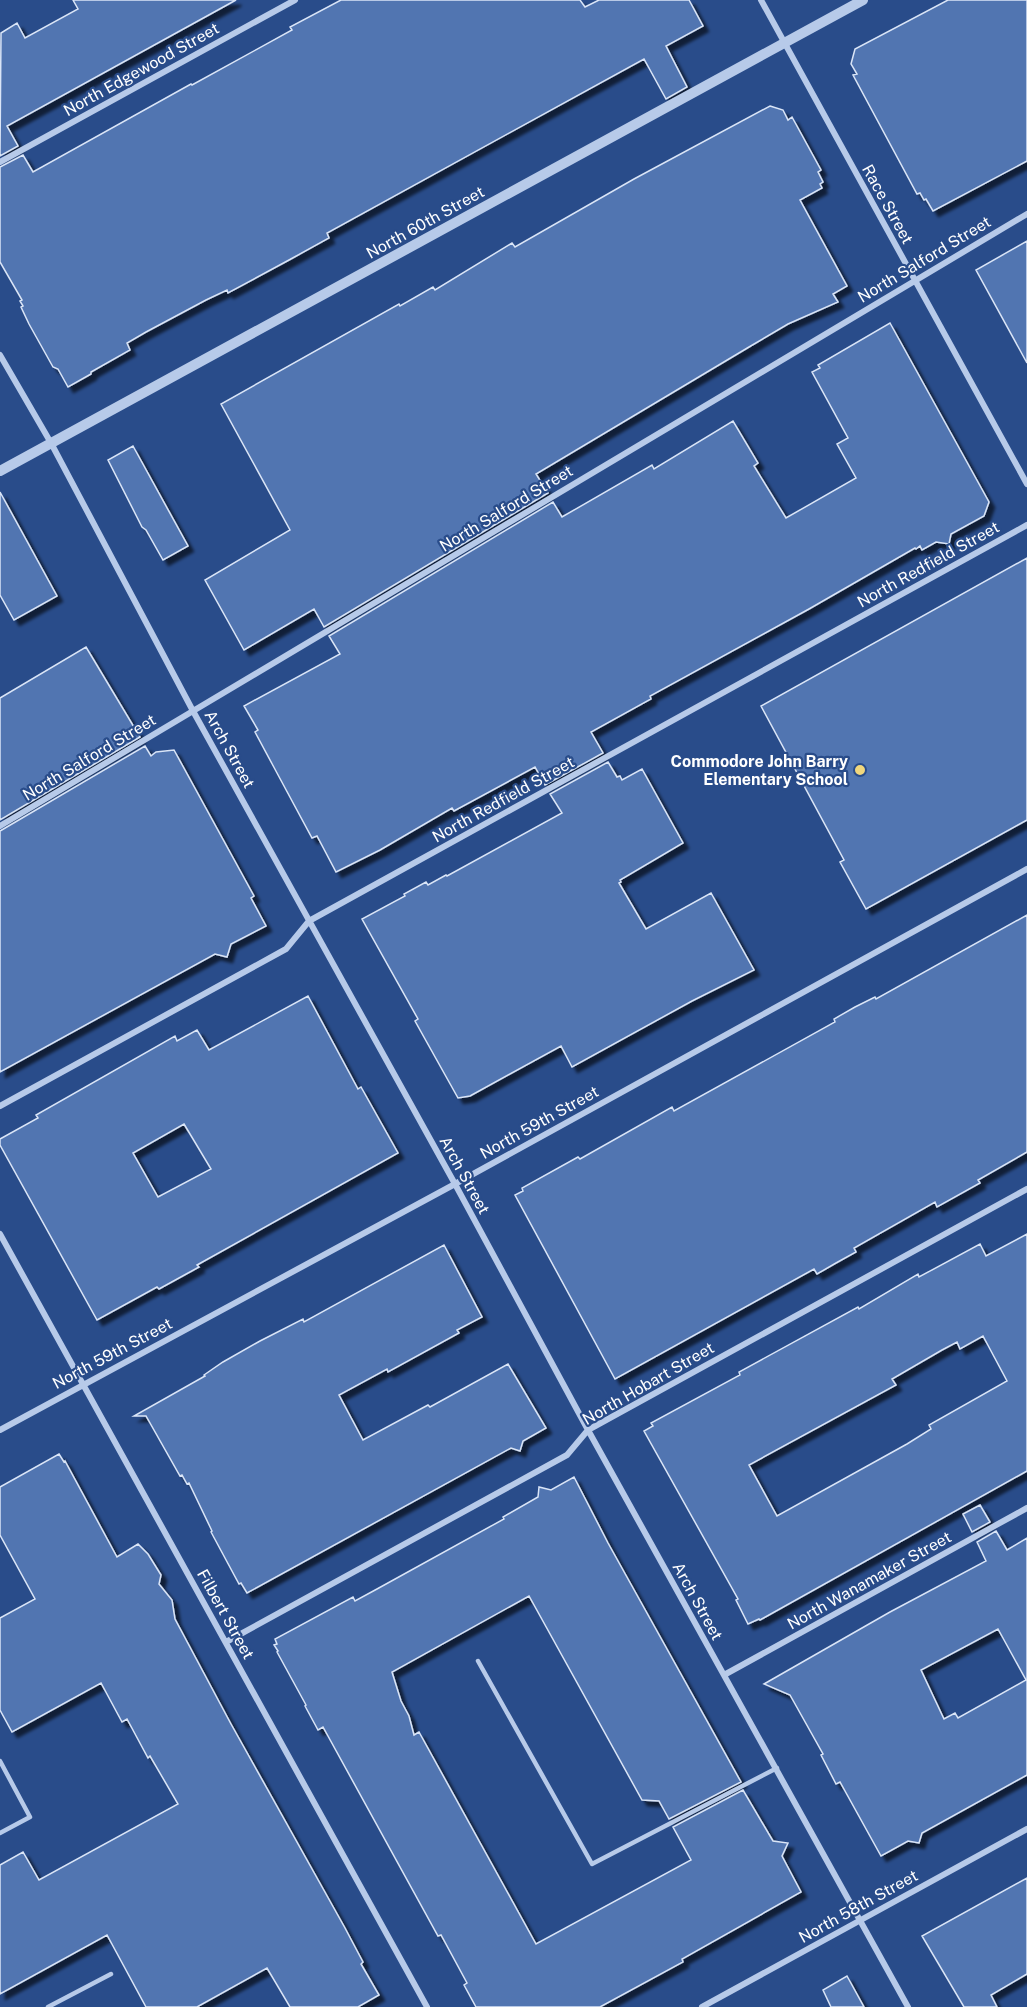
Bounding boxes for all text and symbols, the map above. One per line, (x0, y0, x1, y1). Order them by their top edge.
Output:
street label: North Edgewood Street (60, 19, 222, 120)
street label: Race Street (858, 161, 917, 247)
street label: North 60th Street (363, 182, 488, 263)
street label: North Salford Street (854, 212, 994, 307)
street label: North Salford Street (436, 461, 576, 556)
street label: North Redfield Street (854, 517, 1003, 611)
street label: Arch Street (200, 707, 259, 791)
street label: North Salford Street (19, 710, 159, 805)
street label: North Redfield Street (429, 752, 578, 846)
place label: Commodore John Barry Elementary School (671, 752, 848, 789)
marker: Commodore John Barry Elementary School (853, 763, 867, 777)
street label: North 59th Street (477, 1082, 602, 1163)
street label: Arch Street (435, 1133, 494, 1217)
street label: North 59th Street (49, 1314, 175, 1393)
street label: North Hobart Street (579, 1338, 717, 1429)
street label: North Wanamaker Street (784, 1527, 955, 1634)
street label: Arch Street (668, 1559, 727, 1643)
street label: Filbert Street (193, 1566, 258, 1662)
street label: North 58th Street (795, 1866, 921, 1947)

